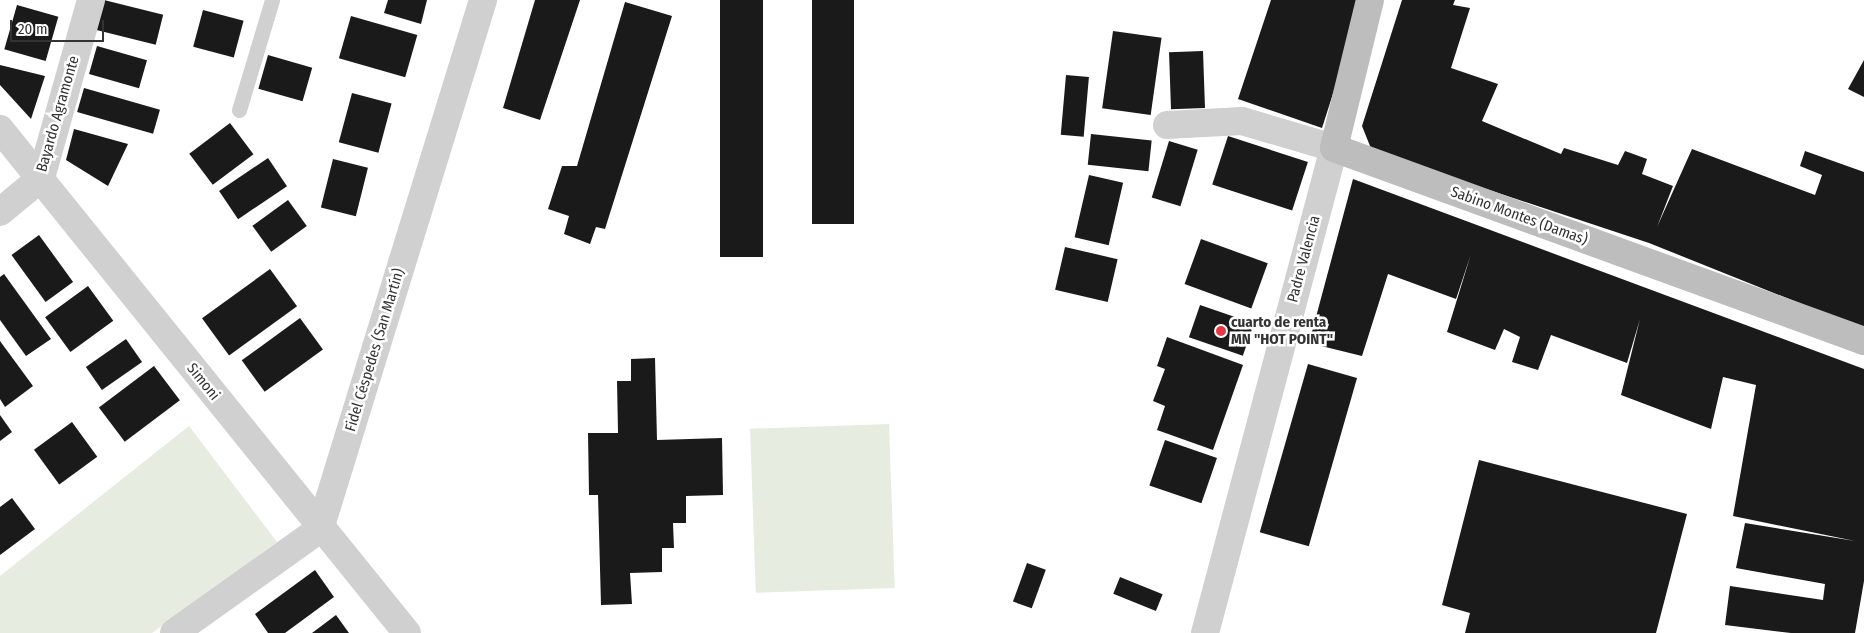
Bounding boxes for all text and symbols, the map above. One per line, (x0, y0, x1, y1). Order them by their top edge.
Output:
scale bar (12, 10, 106, 42)
text: 20 m (18, 20, 48, 38)
street label: Bayardo Agramonte (33, 54, 83, 174)
street label: Sabino Montes (Damas) (1448, 183, 1590, 249)
street label: Padre Valencia (1284, 214, 1324, 304)
street label: Fidel Céspedes (San Martín) (342, 266, 408, 434)
place label: cuarto de renta MN "HOT POINT" (1231, 313, 1333, 348)
marker: cuarto de renta MN "HOT POINT" (1215, 325, 1227, 337)
street label: Simoni (183, 360, 223, 404)

